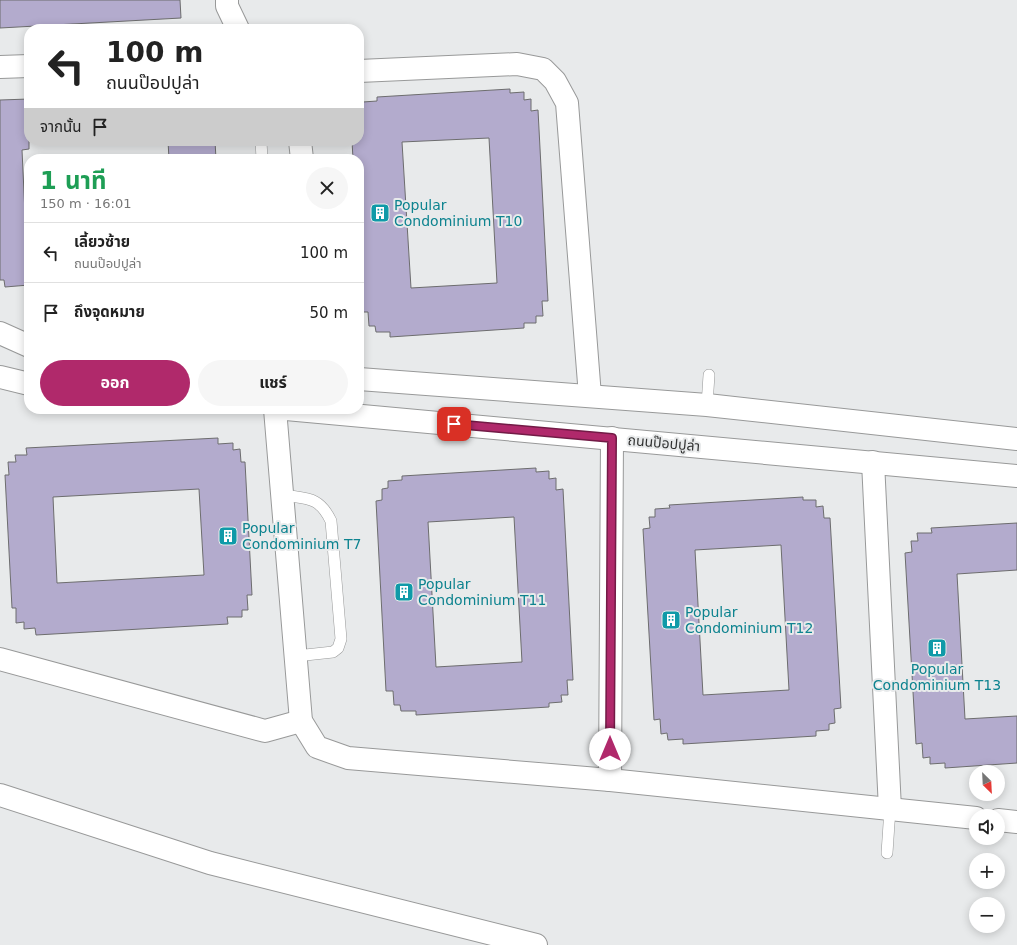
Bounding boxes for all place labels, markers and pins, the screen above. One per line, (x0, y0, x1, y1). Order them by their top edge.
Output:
place label: Popular Condominium T10 (394, 197, 522, 229)
building icon: Popular Condominium T10 (369, 202, 391, 224)
pin (437, 407, 471, 441)
place label: Popular Condominium T7 (242, 520, 361, 552)
building icon: Popular Condominium T7 (217, 525, 239, 547)
place label: Popular Condominium T11 (418, 576, 546, 608)
building icon: Popular Condominium T11 (393, 581, 415, 603)
place label: Popular Condominium T12 (685, 604, 813, 636)
building icon: Popular Condominium T12 (660, 609, 682, 631)
building icon: Popular Condominium T13 (926, 637, 948, 659)
place label: Popular Condominium T13 (873, 661, 1001, 693)

